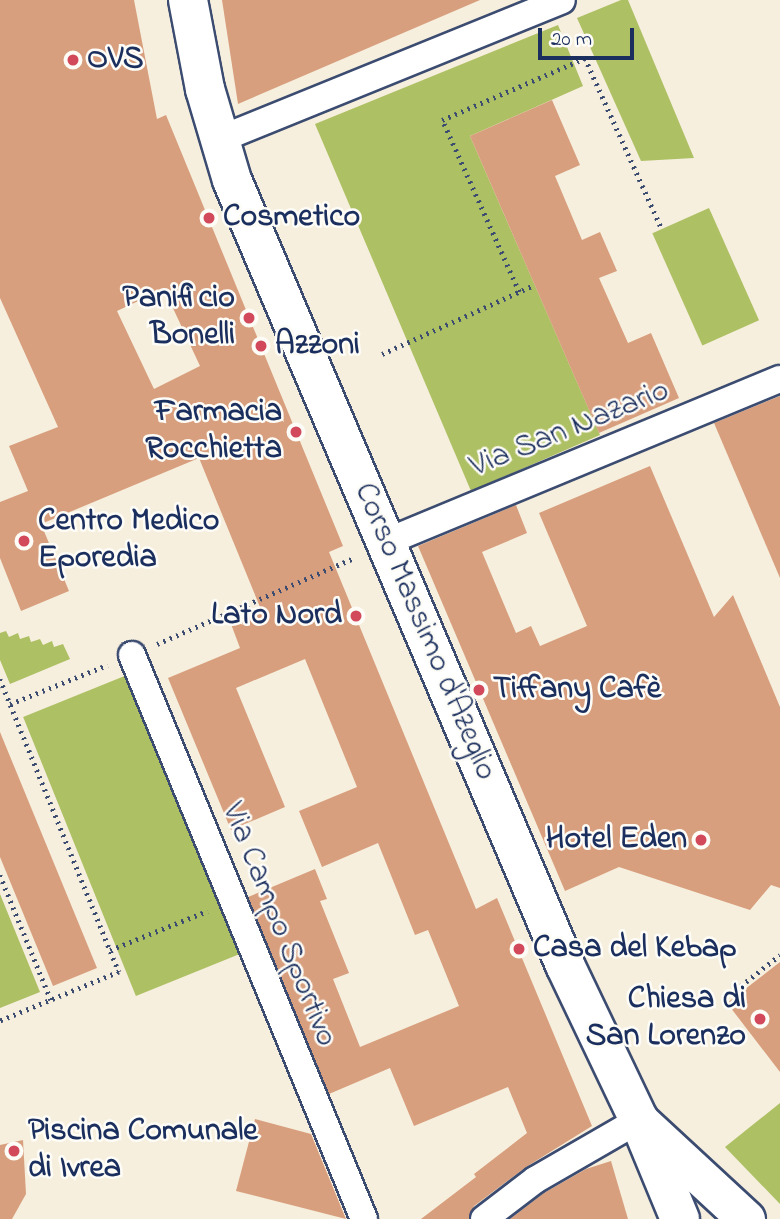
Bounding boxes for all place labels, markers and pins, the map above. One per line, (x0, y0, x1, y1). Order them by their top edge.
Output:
place label: OVS (87, 41, 144, 79)
marker: OVS (65, 52, 81, 68)
place label: Cosmetico (223, 199, 360, 237)
marker: Cosmetico (201, 210, 217, 226)
place label: Panificio Bonelli (122, 281, 235, 356)
marker: Panificio Bonelli (241, 310, 257, 326)
place label: Azzoni (275, 327, 360, 365)
marker: Azzoni (253, 338, 269, 354)
place label: Farmacia Rocchietta (145, 395, 282, 470)
marker: Farmacia Rocchietta (288, 424, 304, 440)
place label: Centro Medico Eporedia (38, 504, 219, 579)
marker: Centro Medico Eporedia (16, 533, 32, 549)
place label: Lato Nord (211, 597, 342, 635)
marker: Lato Nord (348, 608, 364, 624)
place label: Tiffany Cafè (493, 671, 661, 709)
marker: Tiffany Cafè (471, 682, 487, 698)
place label: Hotel Eden (546, 821, 687, 859)
marker: Hotel Eden (693, 832, 709, 848)
place label: Casa del Kebap (533, 930, 737, 968)
marker: Casa del Kebap (511, 941, 527, 957)
place label: Chiesa di San Lorenzo (586, 982, 746, 1057)
marker: Chiesa di San Lorenzo (752, 1011, 768, 1027)
place label: Piscina Comunale di Ivrea (28, 1114, 258, 1189)
marker: Piscina Comunale di Ivrea (6, 1143, 22, 1159)

